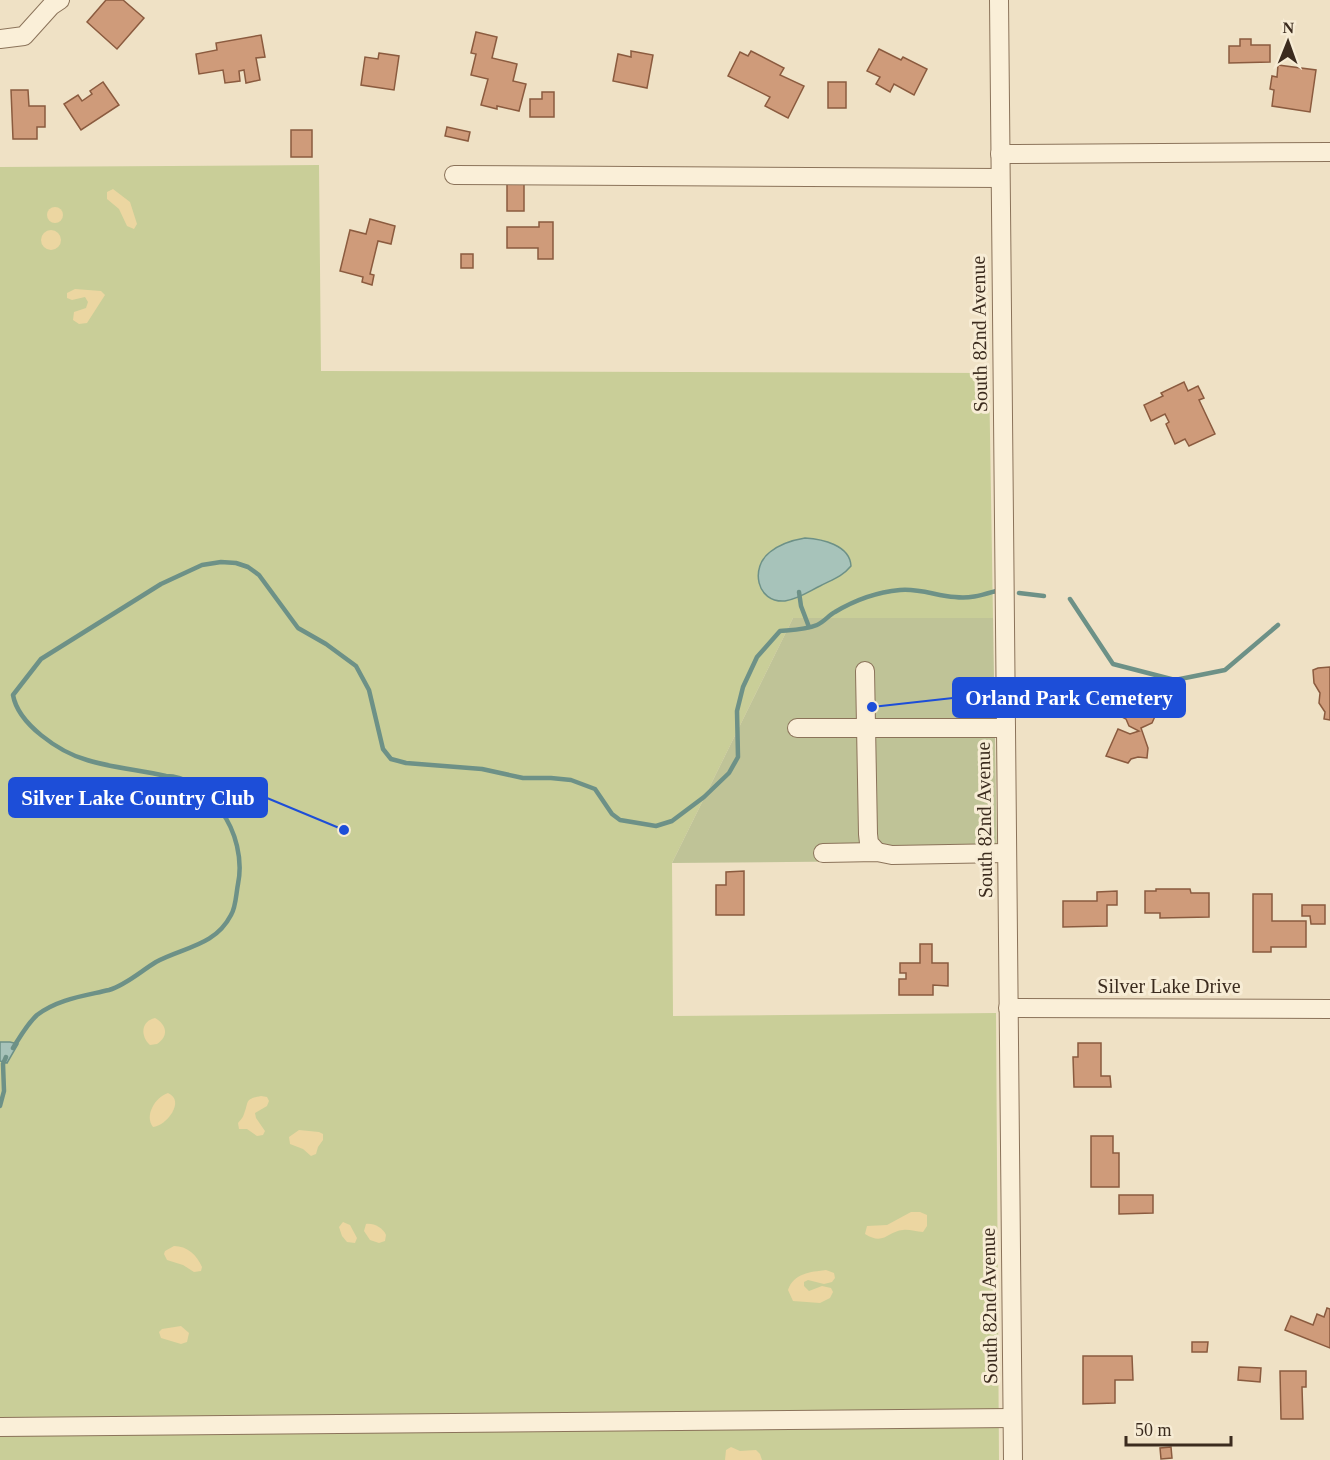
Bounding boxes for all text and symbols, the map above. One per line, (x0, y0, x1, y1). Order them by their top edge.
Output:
north arrow (1258, 12, 1318, 72)
text: N (1282, 19, 1295, 36)
street label: South 82nd Avenue (967, 256, 991, 412)
callout: Orland Park Cemetery (953, 678, 1185, 717)
text: Orland Park Cemetery (965, 686, 1173, 710)
street label: South 82nd Avenue (972, 742, 996, 898)
callout: Silver Lake Country Club (9, 778, 267, 817)
text: Silver Lake Country Club (21, 786, 255, 810)
street label: Silver Lake Drive (1097, 975, 1241, 997)
street label: South 82nd Avenue (977, 1228, 1001, 1384)
scale bar (1126, 1409, 1231, 1447)
text: 50 m (1135, 1420, 1172, 1440)

